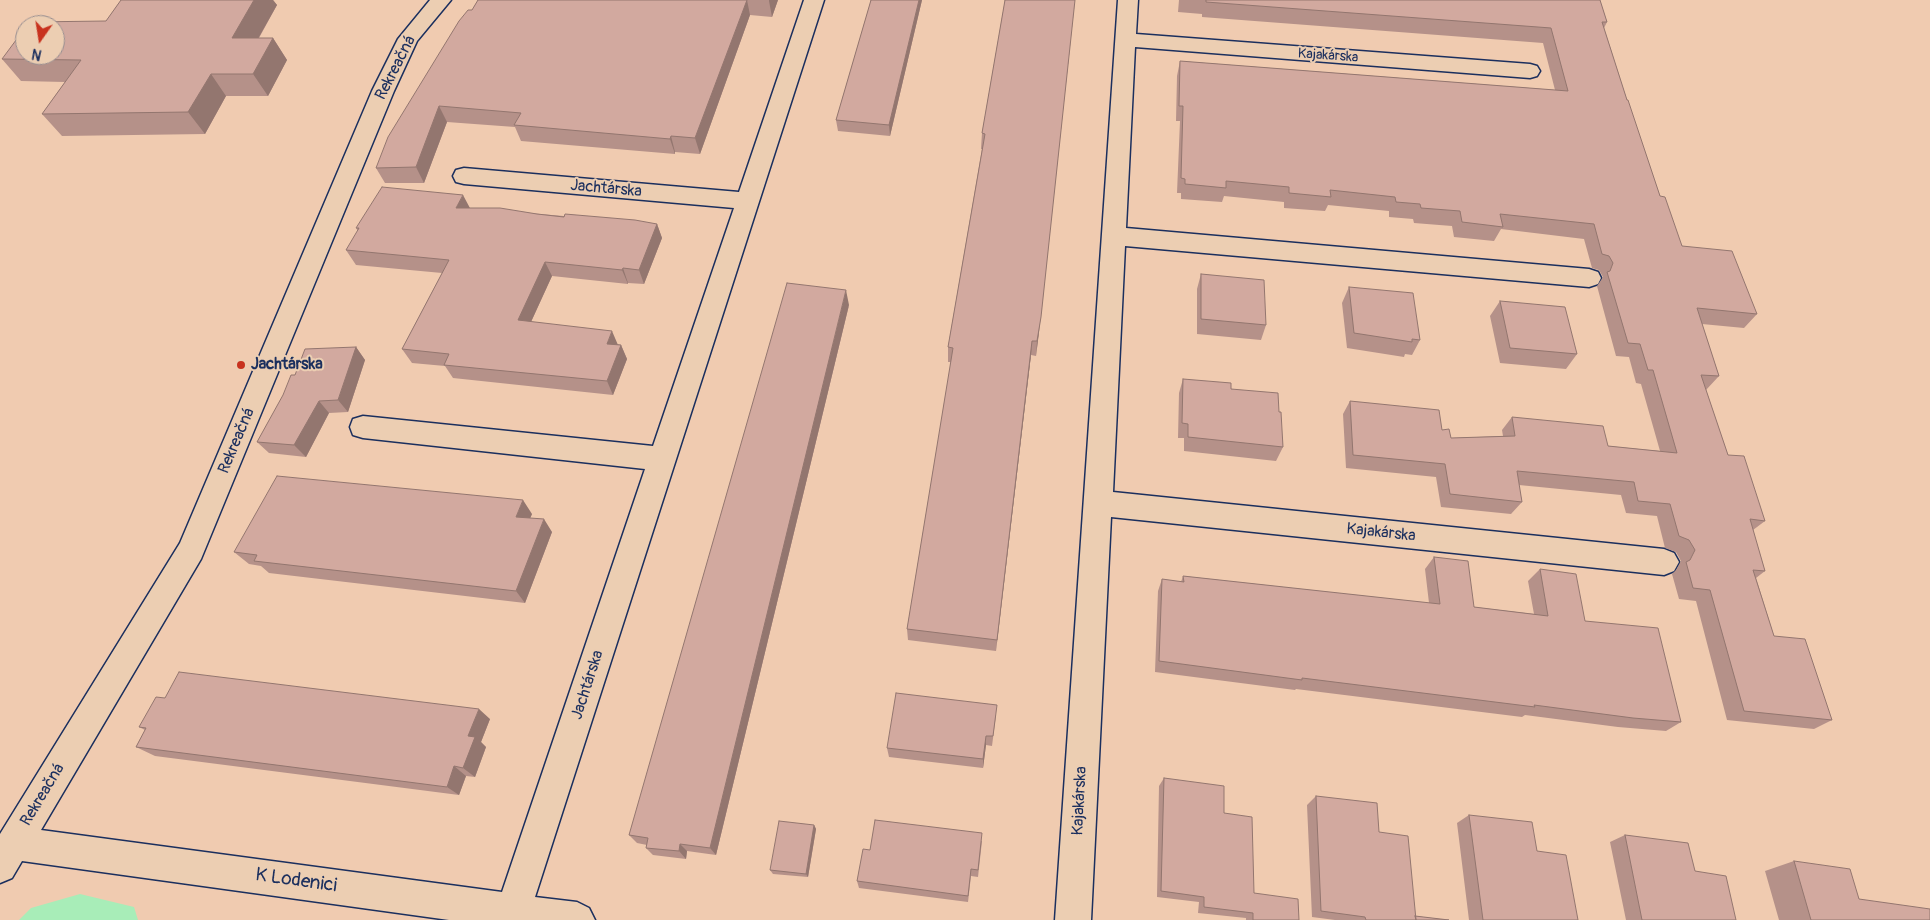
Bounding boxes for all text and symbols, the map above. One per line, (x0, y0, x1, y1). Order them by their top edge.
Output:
north arrow (15, 15, 65, 65)
street label: Rekreačná (372, 33, 420, 103)
text: N (30, 45, 43, 63)
street label: Kajakárska (1297, 46, 1359, 66)
street label: Jachtárska (569, 176, 643, 202)
place label: Jachtárska (251, 355, 323, 375)
marker: Jachtárska (235, 359, 247, 371)
street label: Rekreačná (215, 405, 259, 477)
street label: Kajakárska (1346, 520, 1416, 546)
street label: Jachtárska (568, 648, 608, 722)
street label: Rekreačná (17, 760, 69, 830)
street label: Kajakárska (1069, 766, 1091, 836)
street label: K Lodenici (254, 864, 338, 898)

